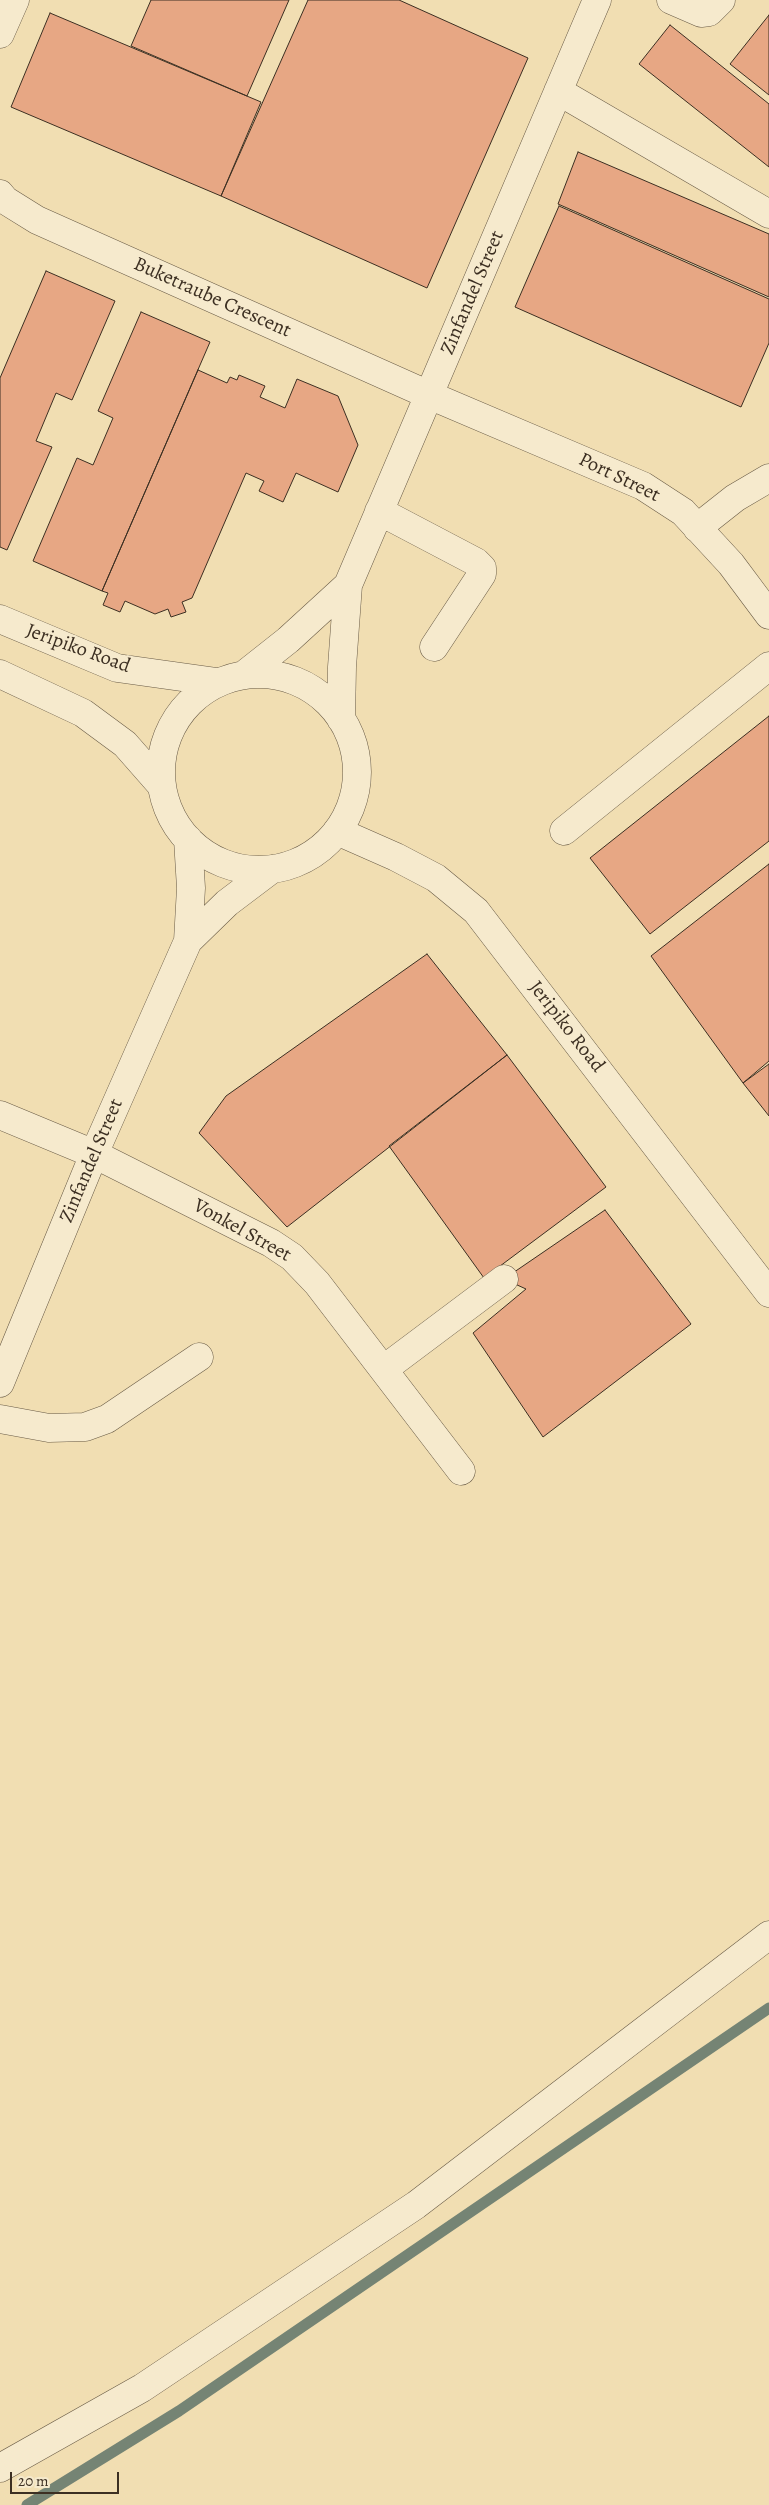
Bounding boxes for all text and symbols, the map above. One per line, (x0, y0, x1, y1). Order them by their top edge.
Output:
street label: Zinfandel Street (436, 227, 510, 359)
street label: Buketraube Crescent (130, 253, 294, 343)
street label: Port Street (574, 448, 664, 508)
street label: Jeripiko Road (23, 619, 133, 679)
street label: Jeripiko Road (523, 977, 609, 1077)
street label: Zinfandel Street (55, 1095, 129, 1227)
street label: Vonkel Street (189, 1194, 295, 1268)
scale bar (12, 2462, 121, 2494)
text: 20 m (18, 2471, 49, 2491)

